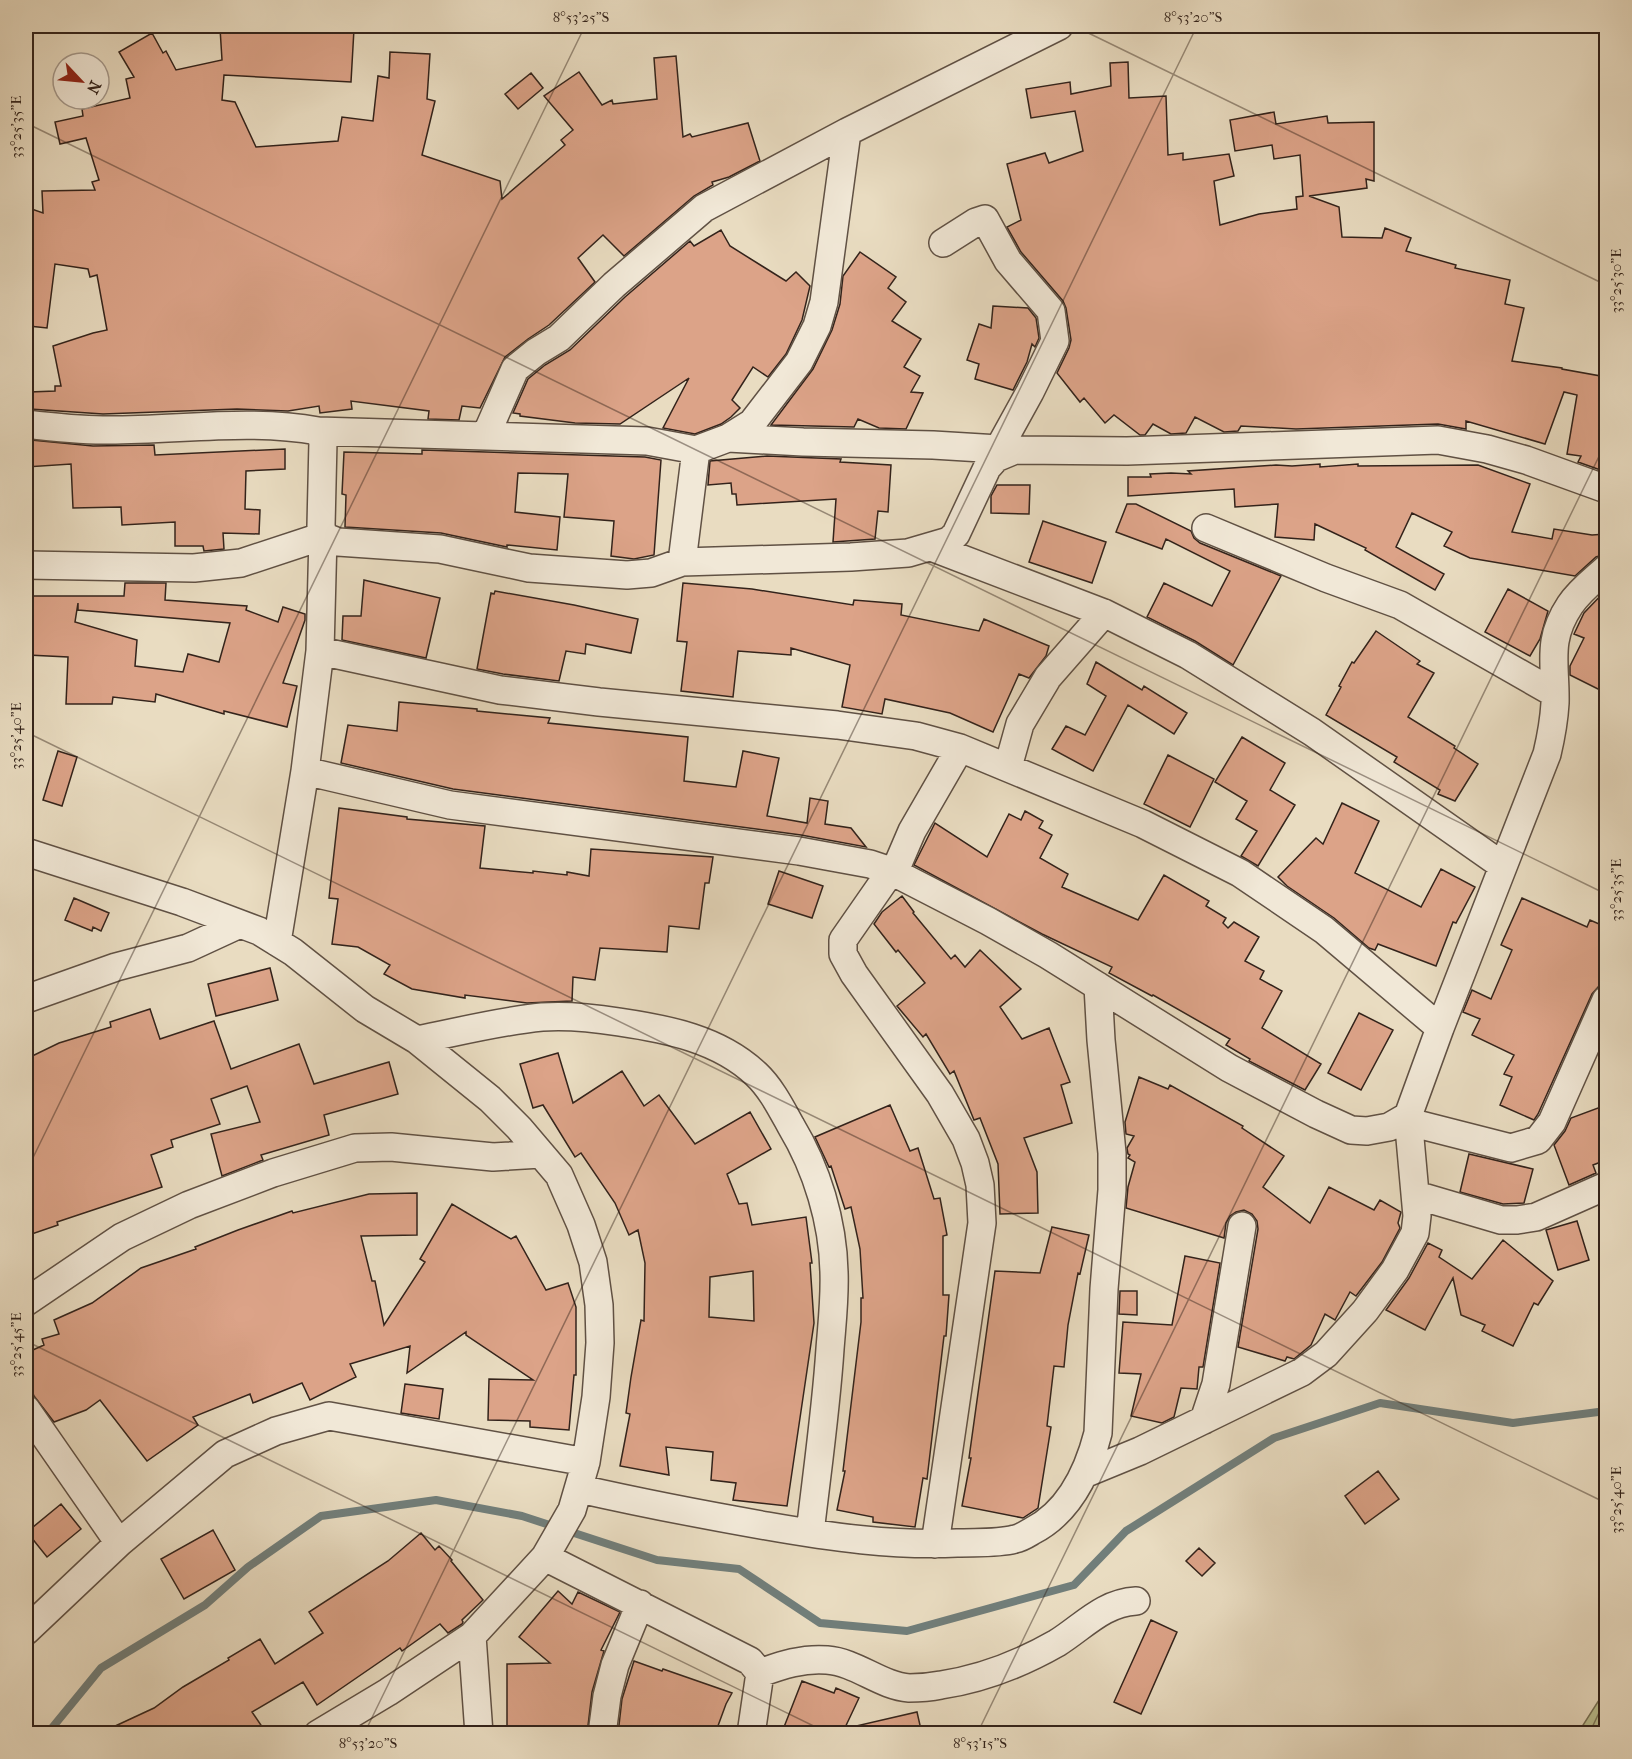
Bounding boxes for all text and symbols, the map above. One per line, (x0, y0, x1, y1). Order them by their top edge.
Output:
text: 8°53'25"S (553, 8, 610, 26)
text: 8°53'20"S (1164, 8, 1222, 26)
north arrow (51, 51, 111, 111)
text: N (82, 78, 105, 98)
text: 33°25'35"E (7, 96, 25, 158)
text: 33°25'30"E (1607, 249, 1625, 313)
text: 33°25'40"E (7, 702, 25, 770)
text: 33°25'35"E (1607, 859, 1625, 921)
text: 33°25'45"E (7, 1312, 25, 1378)
text: 33°25'40"E (1607, 1466, 1625, 1534)
text: 8°53'20"S (339, 1734, 397, 1752)
text: 8°53'15"S (953, 1734, 1007, 1752)

